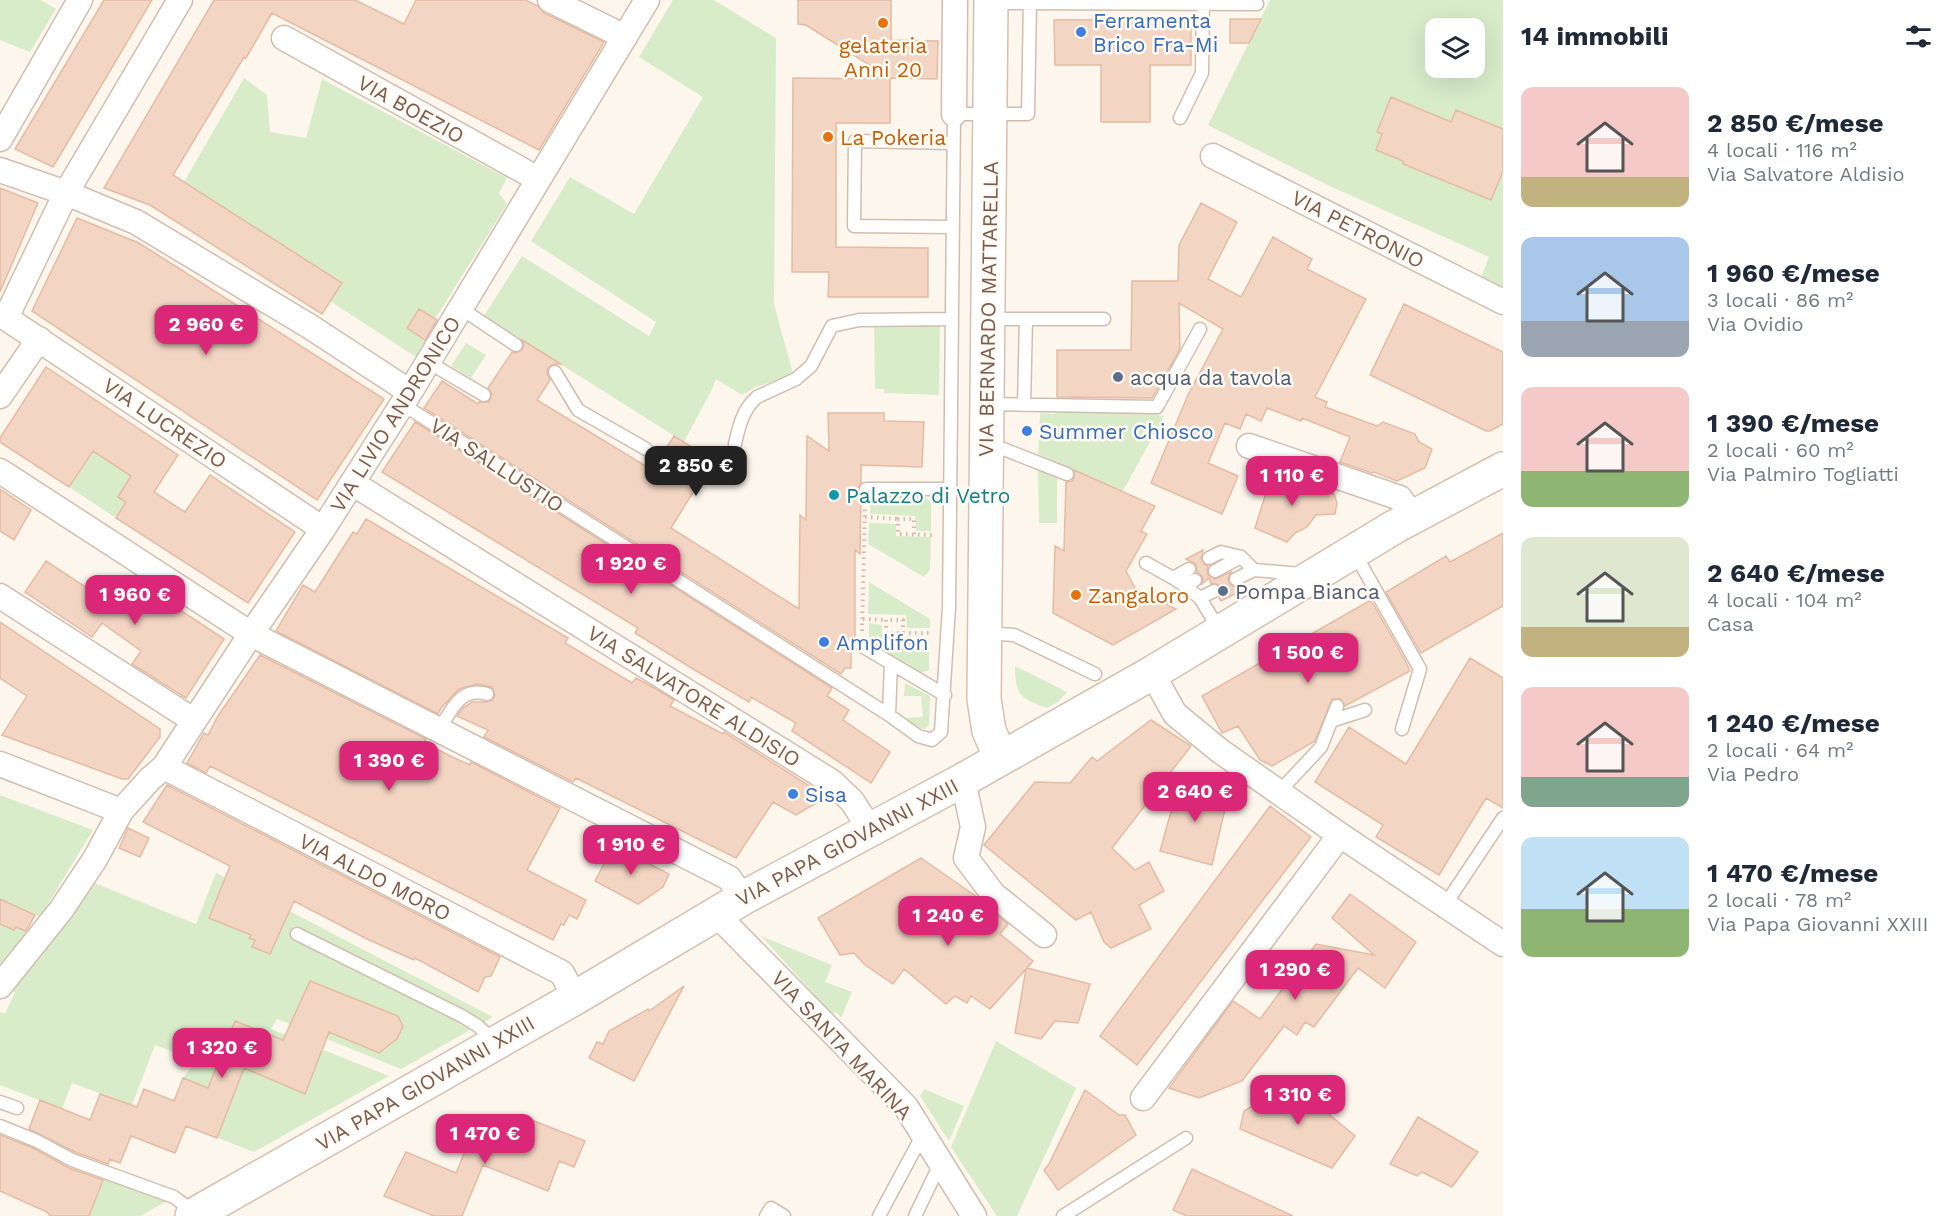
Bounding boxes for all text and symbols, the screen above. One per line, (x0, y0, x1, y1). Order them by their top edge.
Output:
place label: Ferramenta Brico Fra-Mi (1093, 8, 1218, 57)
marker: gelateria Anni 20 (876, 16, 890, 30)
map controls (1425, 18, 1485, 78)
button: layers (1425, 18, 1485, 78)
icon: filters (1902, 20, 1935, 53)
text: 14 immobili (1521, 21, 1668, 51)
marker: Ferramenta Brico Fra-Mi (1074, 25, 1088, 39)
place label: gelateria Anni 20 (839, 33, 927, 82)
street label: VIA BOEZIO (353, 69, 469, 149)
text: 2 850 €/mese (1707, 108, 1883, 138)
icon: home (1569, 111, 1641, 183)
place label: La Pokeria (840, 125, 946, 150)
marker: La Pokeria (821, 130, 835, 144)
text: 4 locali · 116 m² (1707, 138, 1857, 162)
street label: VIA BERNARDO MATTARELLA (973, 161, 1003, 457)
text: Via Salvatore Aldisio (1707, 162, 1905, 186)
street label: VIA PETRONIO (1287, 185, 1429, 273)
text: 1 960 €/mese (1707, 258, 1880, 288)
icon: home (1569, 261, 1641, 333)
text: 3 locali · 86 m² (1707, 288, 1853, 312)
pin: 2 960 € (151, 305, 261, 356)
street label: VIA LIVIO ANDRONICO (324, 311, 466, 517)
text: 2 960 € (169, 312, 243, 336)
text: Via Ovidio (1707, 312, 1804, 336)
place label: acqua da tavola (1130, 365, 1292, 390)
marker: acqua da tavola (1111, 370, 1125, 384)
street label: VIA LUCREZIO (98, 372, 232, 474)
text: 1 390 €/mese (1707, 408, 1879, 438)
icon: home (1569, 411, 1641, 483)
street label: VIA SALLUSTIO (426, 413, 568, 517)
place label: Summer Chiosco (1039, 419, 1214, 444)
marker: Summer Chiosco (1020, 424, 1034, 438)
text: 2 locali · 60 m² (1707, 438, 1854, 462)
pin: 2 850 € (641, 446, 751, 497)
text: 2 850 € (659, 453, 733, 477)
pin: 1 110 € (1237, 456, 1347, 507)
text: Via Palmiro Togliatti (1707, 462, 1899, 486)
text: 1 110 € (1260, 463, 1324, 487)
place label: Palazzo di Vetro (846, 483, 1010, 508)
marker: Palazzo di Vetro (827, 488, 841, 502)
pin: 1 920 € (576, 544, 686, 595)
text: 1 920 € (595, 551, 667, 575)
text: 2 640 €/mese (1707, 558, 1885, 588)
icon: home (1569, 561, 1641, 633)
pin: 1 960 € (80, 575, 190, 626)
place label: Pompa Bianca (1235, 579, 1380, 604)
text: 1 960 € (99, 582, 171, 606)
place label: Zangaloro (1088, 583, 1189, 608)
marker: Pompa Bianca (1216, 584, 1230, 598)
marker: Zangaloro (1069, 588, 1083, 602)
text: 4 locali · 104 m² (1707, 588, 1862, 612)
text: Casa (1707, 612, 1754, 636)
street label: VIA SALVATORE ALDISIO (583, 620, 805, 772)
place label: Amplifon (836, 630, 929, 655)
pin: 1 500 € (1253, 633, 1363, 684)
marker: Amplifon (817, 635, 831, 649)
text: 1 500 € (1272, 640, 1344, 664)
text: 1 240 €/mese (1707, 708, 1880, 738)
icon: home (1569, 711, 1641, 783)
text: 2 locali · 64 m² (1707, 738, 1853, 762)
pin: 1 390 € (334, 741, 444, 792)
text: 1 390 € (353, 748, 425, 772)
text: Via Pedro (1707, 762, 1799, 786)
pin: 2 640 € (1140, 772, 1250, 823)
street label: VIA PAPA GIOVANNI XXIII (731, 773, 963, 911)
text: 2 640 € (1157, 779, 1233, 803)
place label: Sisa (805, 782, 847, 807)
marker: Sisa (786, 787, 800, 801)
pin: 1 910 € (576, 825, 686, 876)
street label: VIA ALDO MORO (295, 828, 455, 926)
text: 1 910 € (597, 832, 665, 856)
text: 1 470 €/mese (1707, 858, 1878, 888)
icon: home (1569, 861, 1641, 933)
text: 2 locali · 78 m² (1707, 888, 1851, 912)
pin: 1 240 € (893, 896, 1003, 947)
text: 1 240 € (912, 903, 984, 927)
text: Via Papa Giovanni XXIII (1707, 912, 1928, 936)
pin: 1 290 € (1240, 950, 1350, 1001)
text: 1 290 € (1259, 957, 1331, 981)
street label: VIA SANTA MARINA (766, 965, 918, 1125)
street label: VIA PAPA GIOVANNI XXIII (311, 1010, 539, 1156)
pin: 1 320 € (167, 1028, 277, 1079)
text: 1 320 € (187, 1035, 257, 1059)
pin: 1 310 € (1243, 1075, 1353, 1126)
text: 1 310 € (1264, 1082, 1332, 1106)
pin: 1 470 € (430, 1114, 540, 1165)
text: 1 470 € (450, 1121, 520, 1145)

